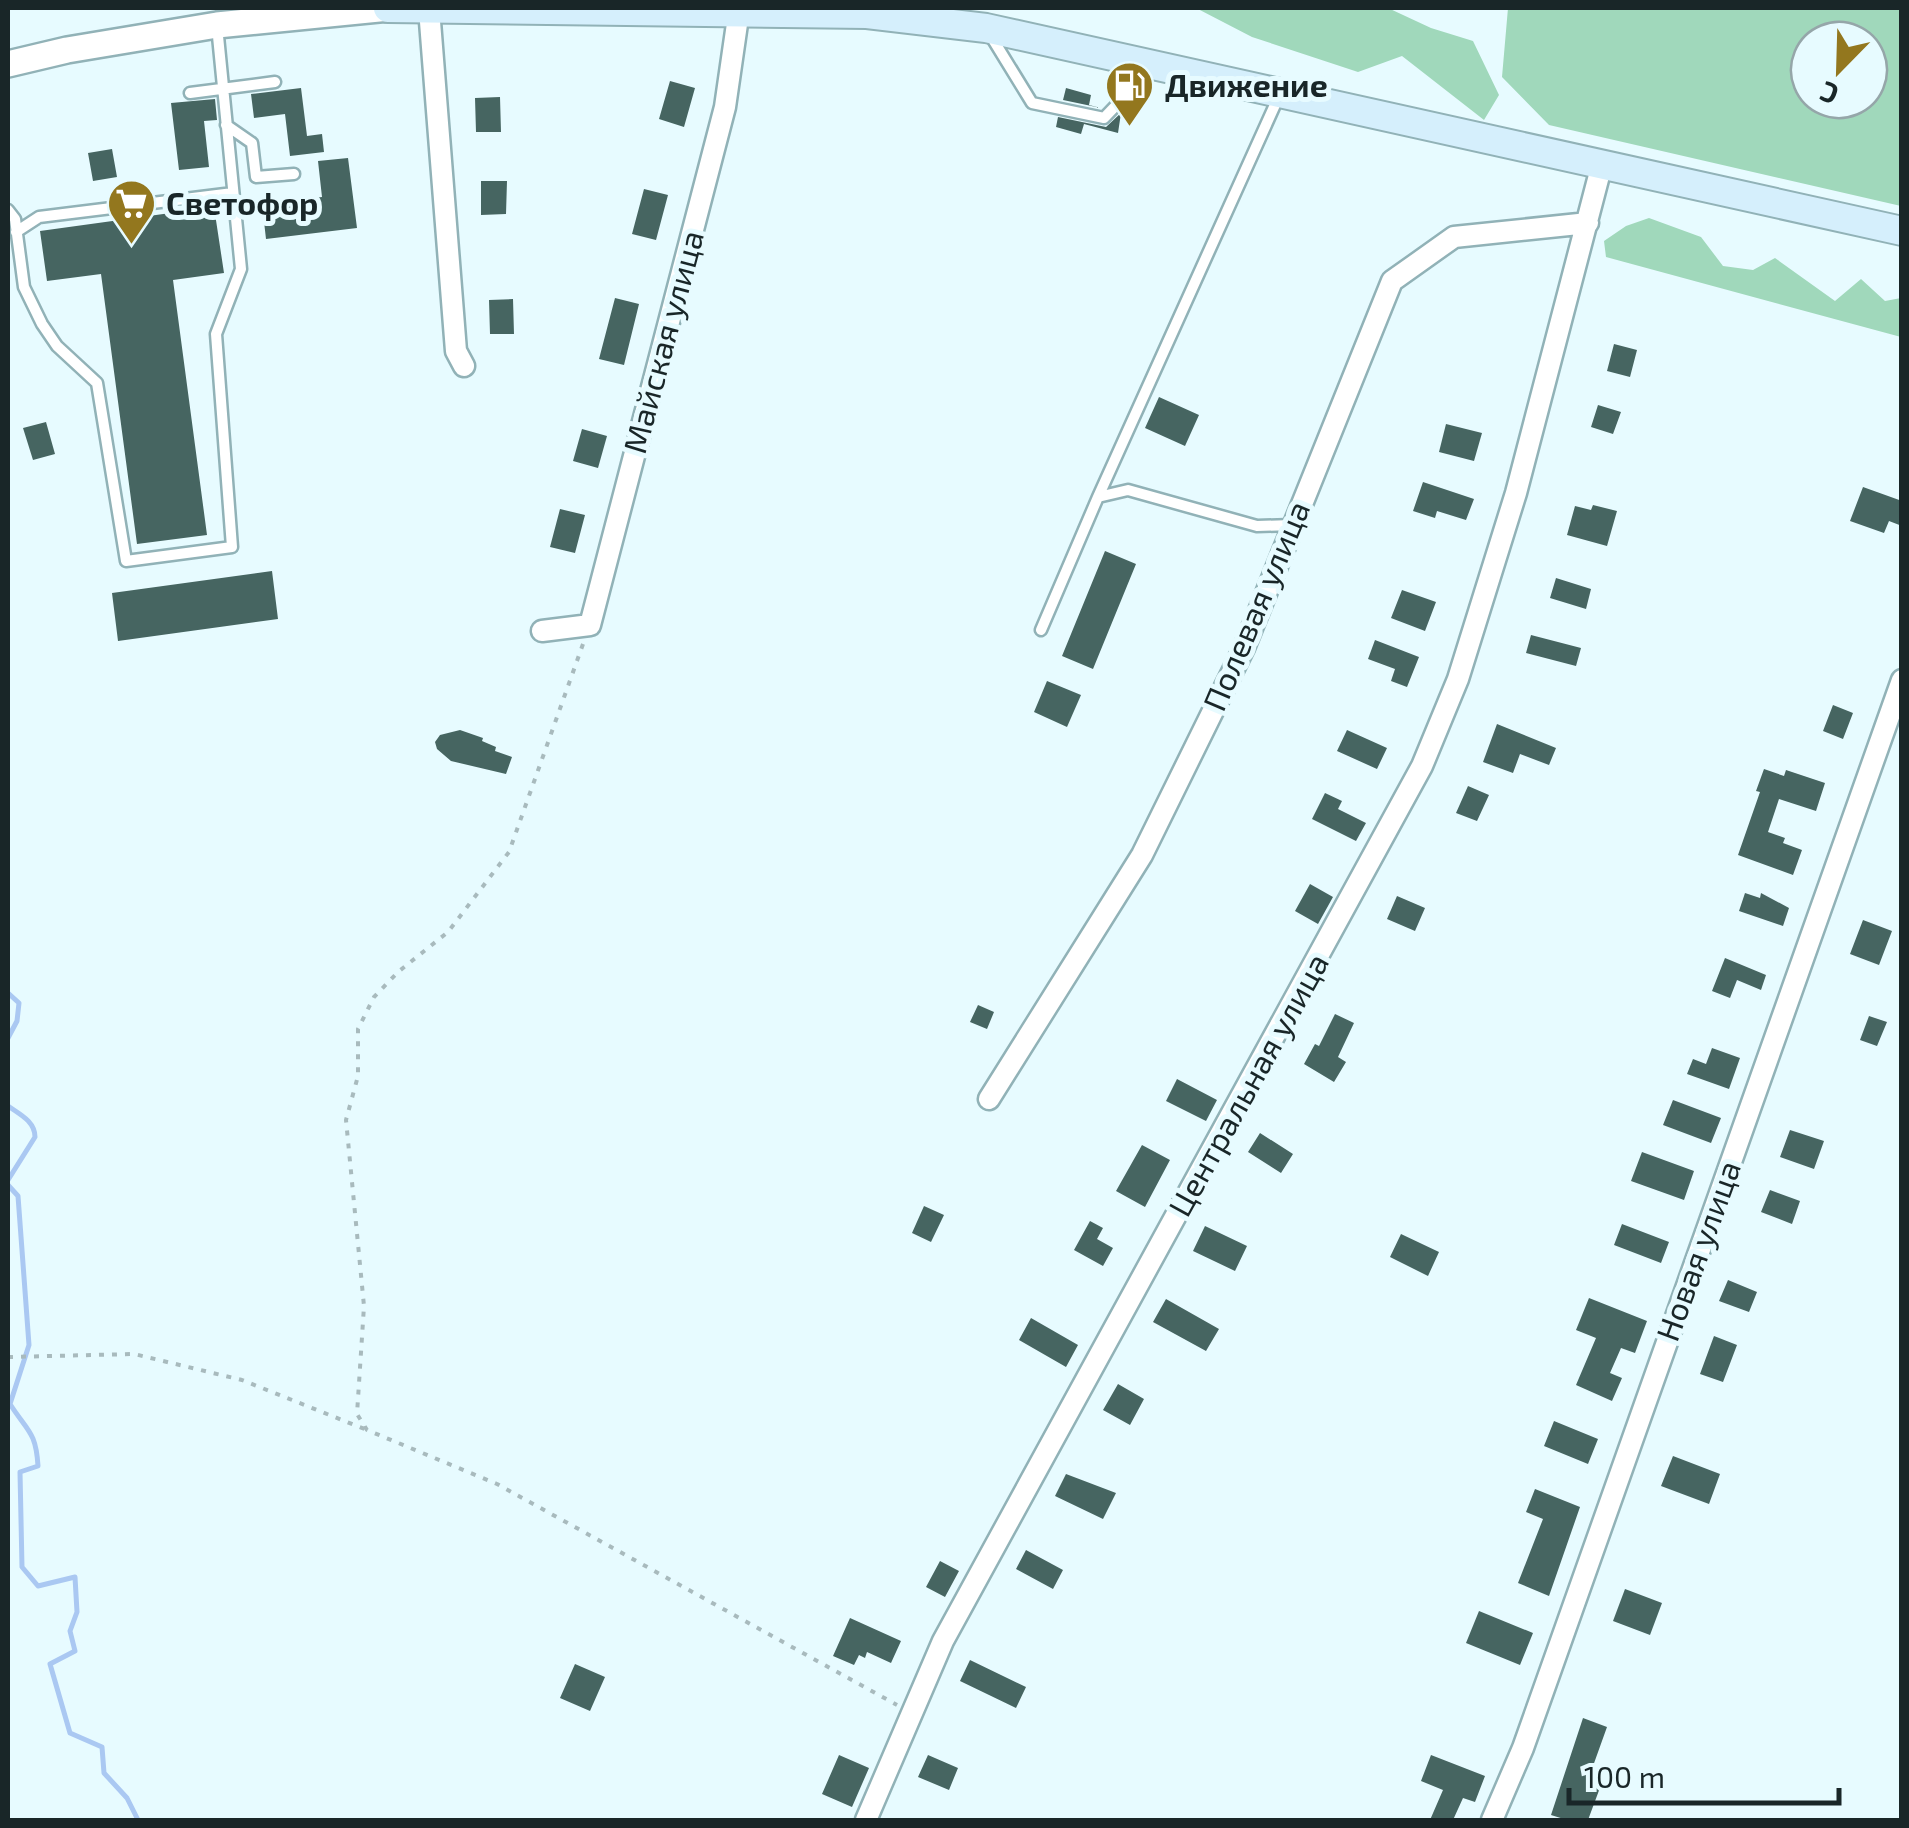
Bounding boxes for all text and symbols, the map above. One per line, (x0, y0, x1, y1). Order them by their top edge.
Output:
north arrow (1789, 20, 1889, 120)
fuel station icon: Движение (1104, 60, 1156, 128)
place label: Движение (1165, 65, 1328, 103)
text: С (1815, 75, 1843, 113)
supermarket icon: Светофор (105, 178, 157, 246)
place label: Светофор (166, 183, 318, 221)
street label: Майская улица (614, 226, 711, 457)
street label: Полевая улица (1194, 495, 1317, 716)
street label: Центральная улица (1159, 946, 1336, 1223)
street label: Новая улица (1647, 1155, 1748, 1346)
scale bar (1569, 1743, 1839, 1805)
text: 100 m (1584, 1758, 1665, 1794)

